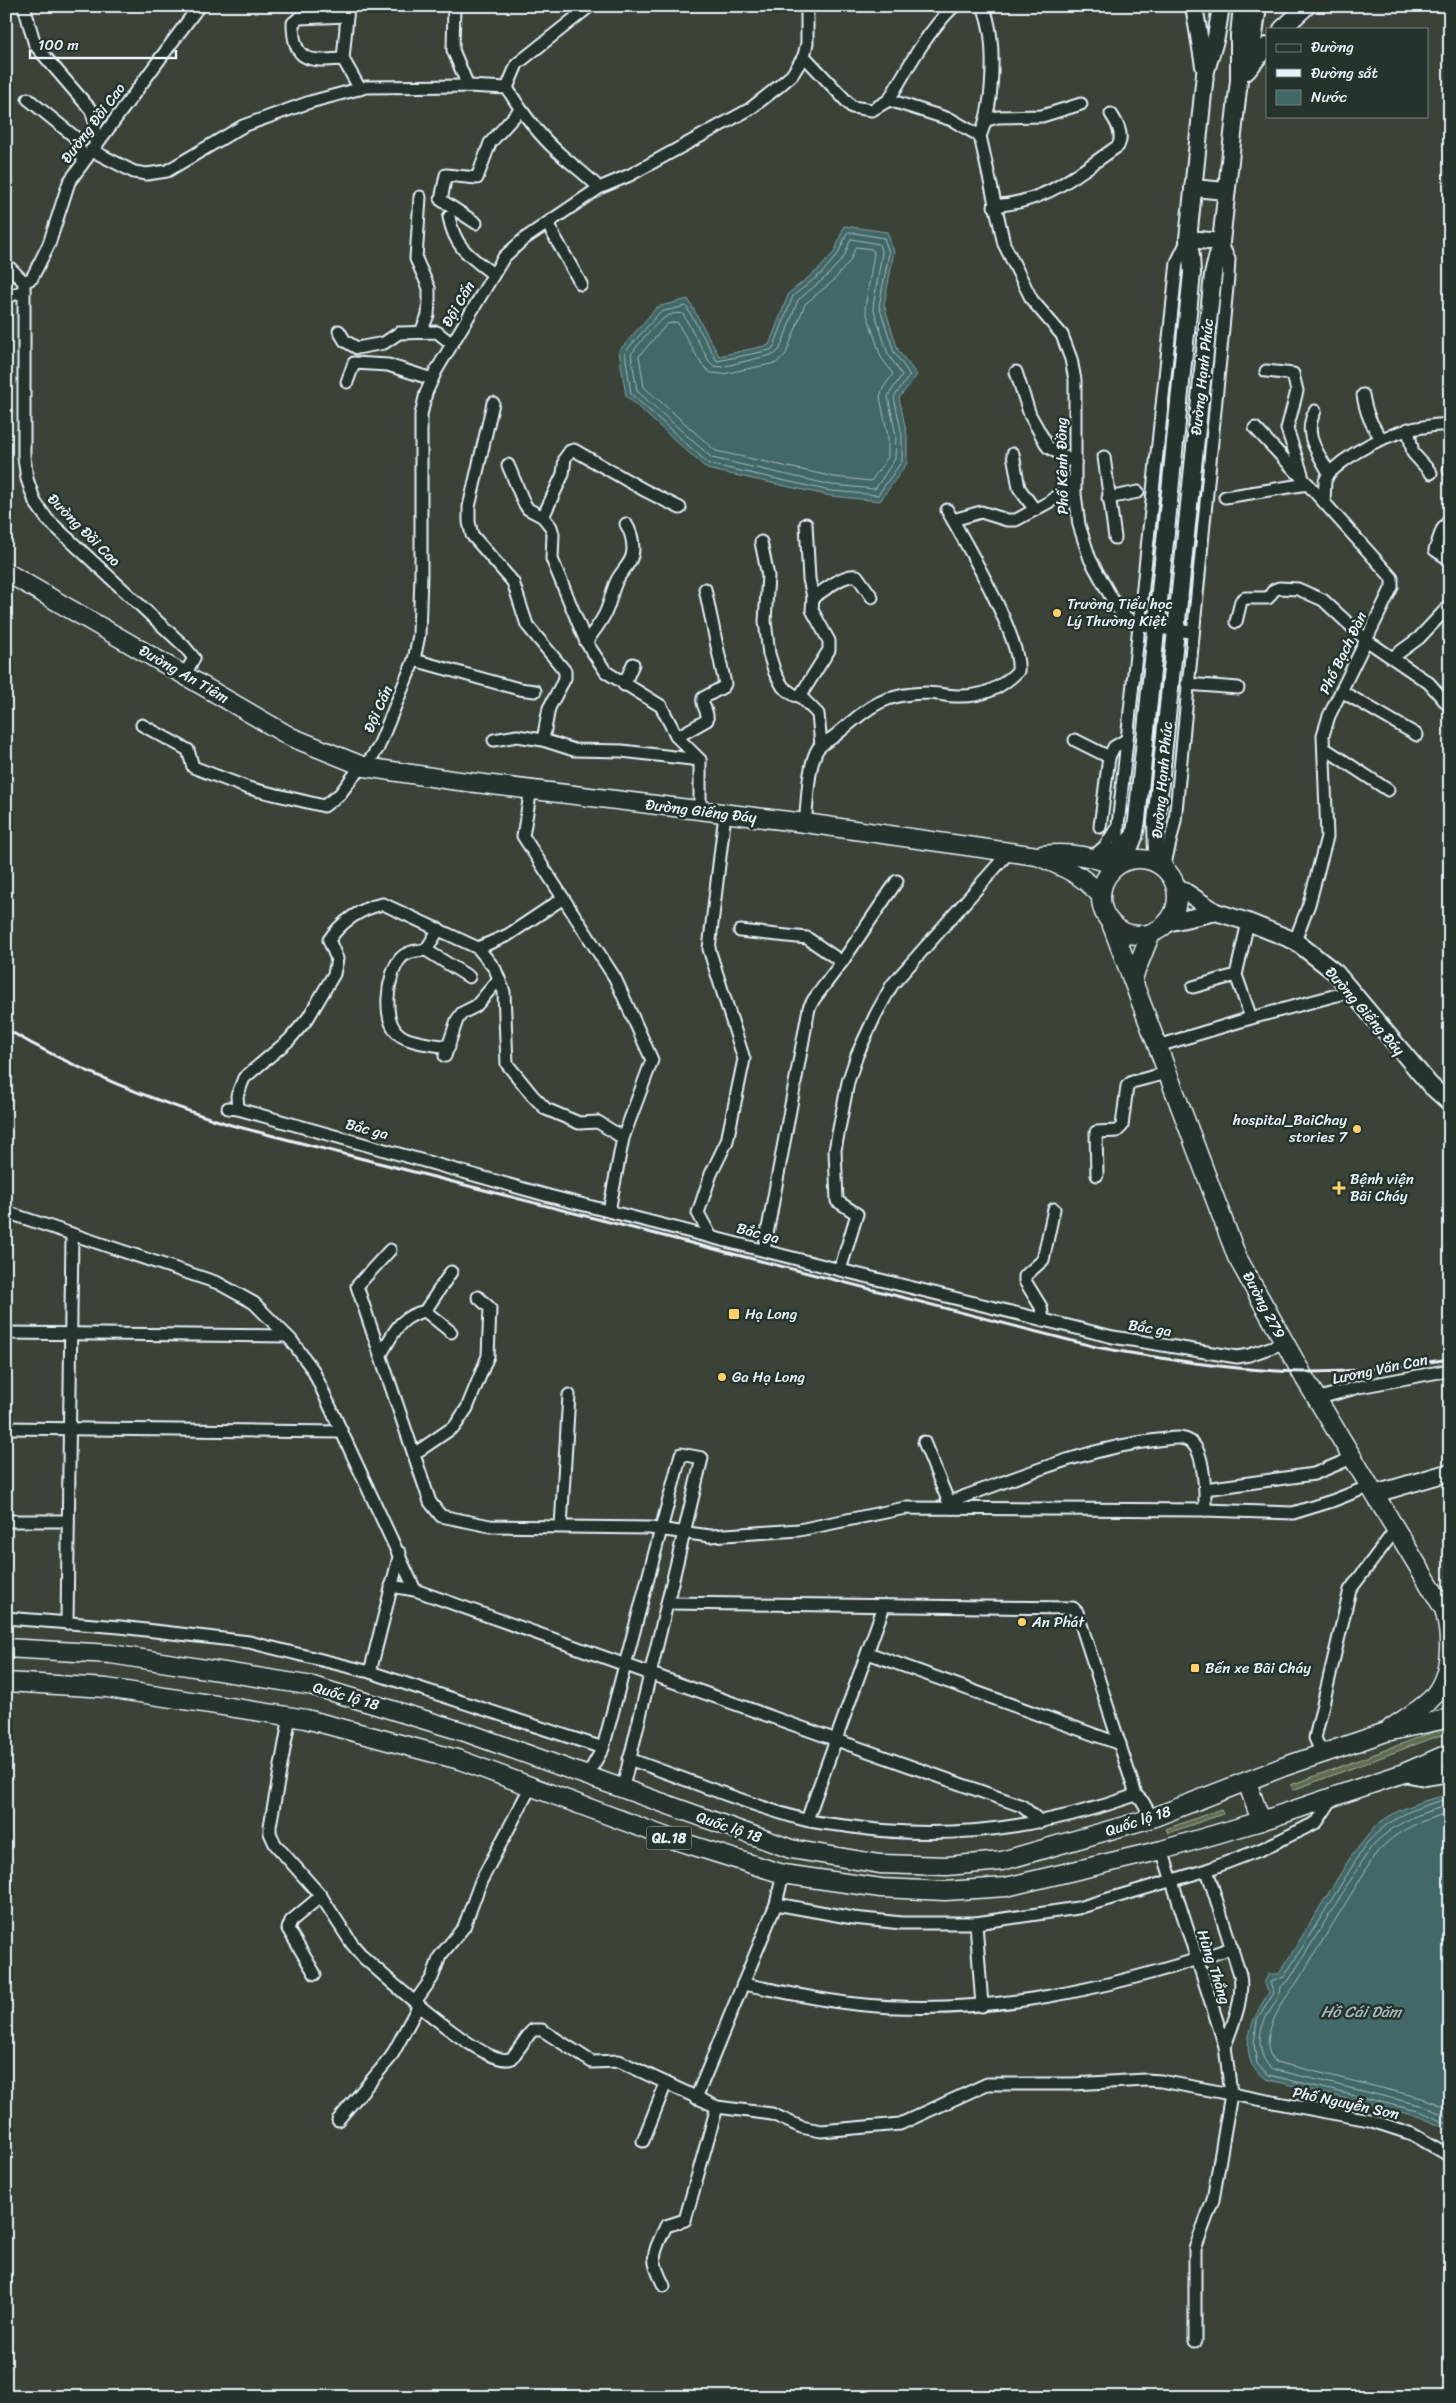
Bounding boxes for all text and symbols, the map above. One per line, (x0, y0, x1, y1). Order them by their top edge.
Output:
scale bar (30, 28, 176, 60)
legend (1266, 28, 1428, 118)
text: 100 m (38, 32, 79, 58)
text: Đường (1311, 34, 1354, 60)
text: Đường sắt (1311, 60, 1378, 86)
street label: Đường Đồi Cao (54, 77, 133, 169)
text: Nước (1311, 84, 1348, 110)
street label: Đội Cấn (434, 276, 482, 332)
street label: Đường Hạnh Phúc (1183, 317, 1221, 437)
street label: Phố Kênh Đồng (1048, 417, 1076, 515)
street label: Đường Đồi Cao (41, 487, 127, 573)
place label: Trường Tiểu học Lý Thường Kiệt (1067, 591, 1173, 634)
marker: Trường Tiểu học Lý Thường Kiệt (1051, 607, 1063, 619)
street label: Phố Bạch Đàn (1312, 607, 1374, 699)
street label: Đường An Tiêm (134, 638, 234, 711)
street label: Đội Cấn (356, 681, 400, 737)
street label: Đường Hạnh Phúc (1144, 720, 1180, 840)
street label: Đường Giếng Đáy (644, 791, 758, 831)
street label: Đường Giếng Đáy (1319, 960, 1412, 1062)
place label: hospital_BaiChay stories 7 (1232, 1107, 1348, 1150)
street label: Bắc ga (343, 1111, 392, 1147)
marker: hospital_BaiChay stories 7 (1351, 1123, 1363, 1135)
place label: Bệnh viện Bãi Cháy (1350, 1166, 1414, 1209)
marker: Bệnh viện Bãi Cháy (1332, 1181, 1346, 1195)
street label: Bắc ga (734, 1215, 783, 1251)
street label: Đường 279 (1235, 1267, 1293, 1343)
place label: Hạ Long (745, 1301, 798, 1327)
marker: Hạ Long (727, 1307, 741, 1321)
street label: Bắc ga (1126, 1312, 1174, 1344)
street label: Lương Văn Can (1330, 1346, 1430, 1392)
place label: Ga Hạ Long (732, 1364, 805, 1390)
marker: Ga Hạ Long (716, 1371, 728, 1383)
place label: An Phát (1031, 1609, 1085, 1635)
marker: An Phát (1016, 1616, 1028, 1628)
place label: Bến xe Bãi Cháy (1205, 1655, 1311, 1681)
marker: Bến xe Bãi Cháy (1189, 1662, 1201, 1674)
street label: Quốc lộ 18 (310, 1674, 382, 1718)
street label: Quốc lộ 18 (1102, 1798, 1174, 1844)
street label: Quốc lộ 18 (693, 1804, 765, 1850)
road number: QL.18 (646, 1826, 692, 1850)
street label: Hùng Thắng (1190, 1926, 1238, 2008)
water label: Hồ Cái Dăm (1321, 1997, 1403, 2026)
street label: Phố Nguyễn Sơn (1290, 2079, 1402, 2127)

